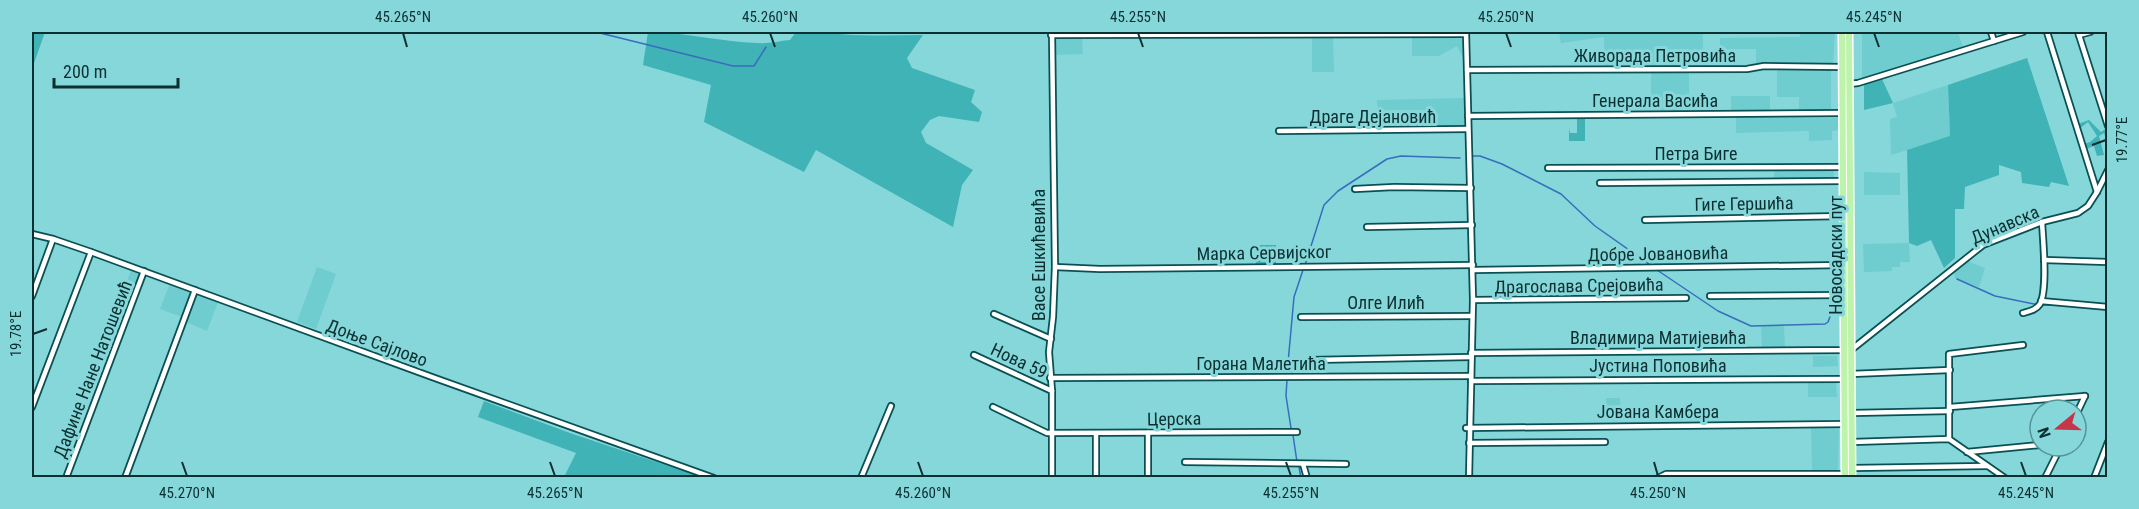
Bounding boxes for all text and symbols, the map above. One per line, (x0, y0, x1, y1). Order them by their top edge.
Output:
text: 45.265°N (375, 8, 431, 26)
text: 45.260°N (742, 8, 798, 26)
text: 45.255°N (1110, 8, 1166, 26)
text: 45.250°N (1478, 8, 1534, 26)
text: 45.245°N (1846, 8, 1902, 26)
street label: Живорада Петровића (1574, 45, 1736, 66)
scale bar (54, 51, 178, 89)
text: 200 m (63, 61, 107, 82)
street label: Генерала Васића (1592, 90, 1718, 111)
street label: Драге Дејановић (1310, 106, 1436, 127)
text: 19.77°E (2113, 117, 2131, 163)
street label: Петра Биге (1655, 143, 1737, 164)
street label: Васе Ешкићевића (1028, 189, 1049, 321)
street label: Гиге Гершића (1694, 192, 1794, 215)
street label: Новосадски пут (1825, 195, 1846, 315)
street label: Дунавска (1968, 201, 2042, 248)
street label: Марка Сервијског (1196, 241, 1332, 264)
street label: Добре Јовановића (1588, 242, 1728, 265)
street label: Драгослава Срејовића (1494, 274, 1664, 297)
street label: Дафине Нане Натошевић (49, 277, 136, 461)
street label: Олге Илић (1347, 292, 1425, 313)
text: 19.78°E (7, 311, 25, 357)
street label: Доње Сајлово (324, 315, 431, 371)
street label: Владимира Матијевића (1570, 327, 1746, 348)
street label: Нова 59 (988, 338, 1051, 383)
street label: Горана Малетића (1196, 353, 1326, 374)
street label: Јустина Поповића (1589, 355, 1727, 376)
north arrow (2028, 398, 2088, 458)
street label: Јована Камбера (1597, 401, 1719, 422)
street label: Церска (1147, 408, 1201, 429)
text: N (2034, 425, 2055, 440)
text: 45.270°N (159, 484, 215, 502)
text: 45.265°N (527, 484, 583, 502)
text: 45.260°N (895, 484, 951, 502)
text: 45.255°N (1263, 484, 1319, 502)
text: 45.250°N (1630, 484, 1686, 502)
text: 45.245°N (1998, 484, 2054, 502)

